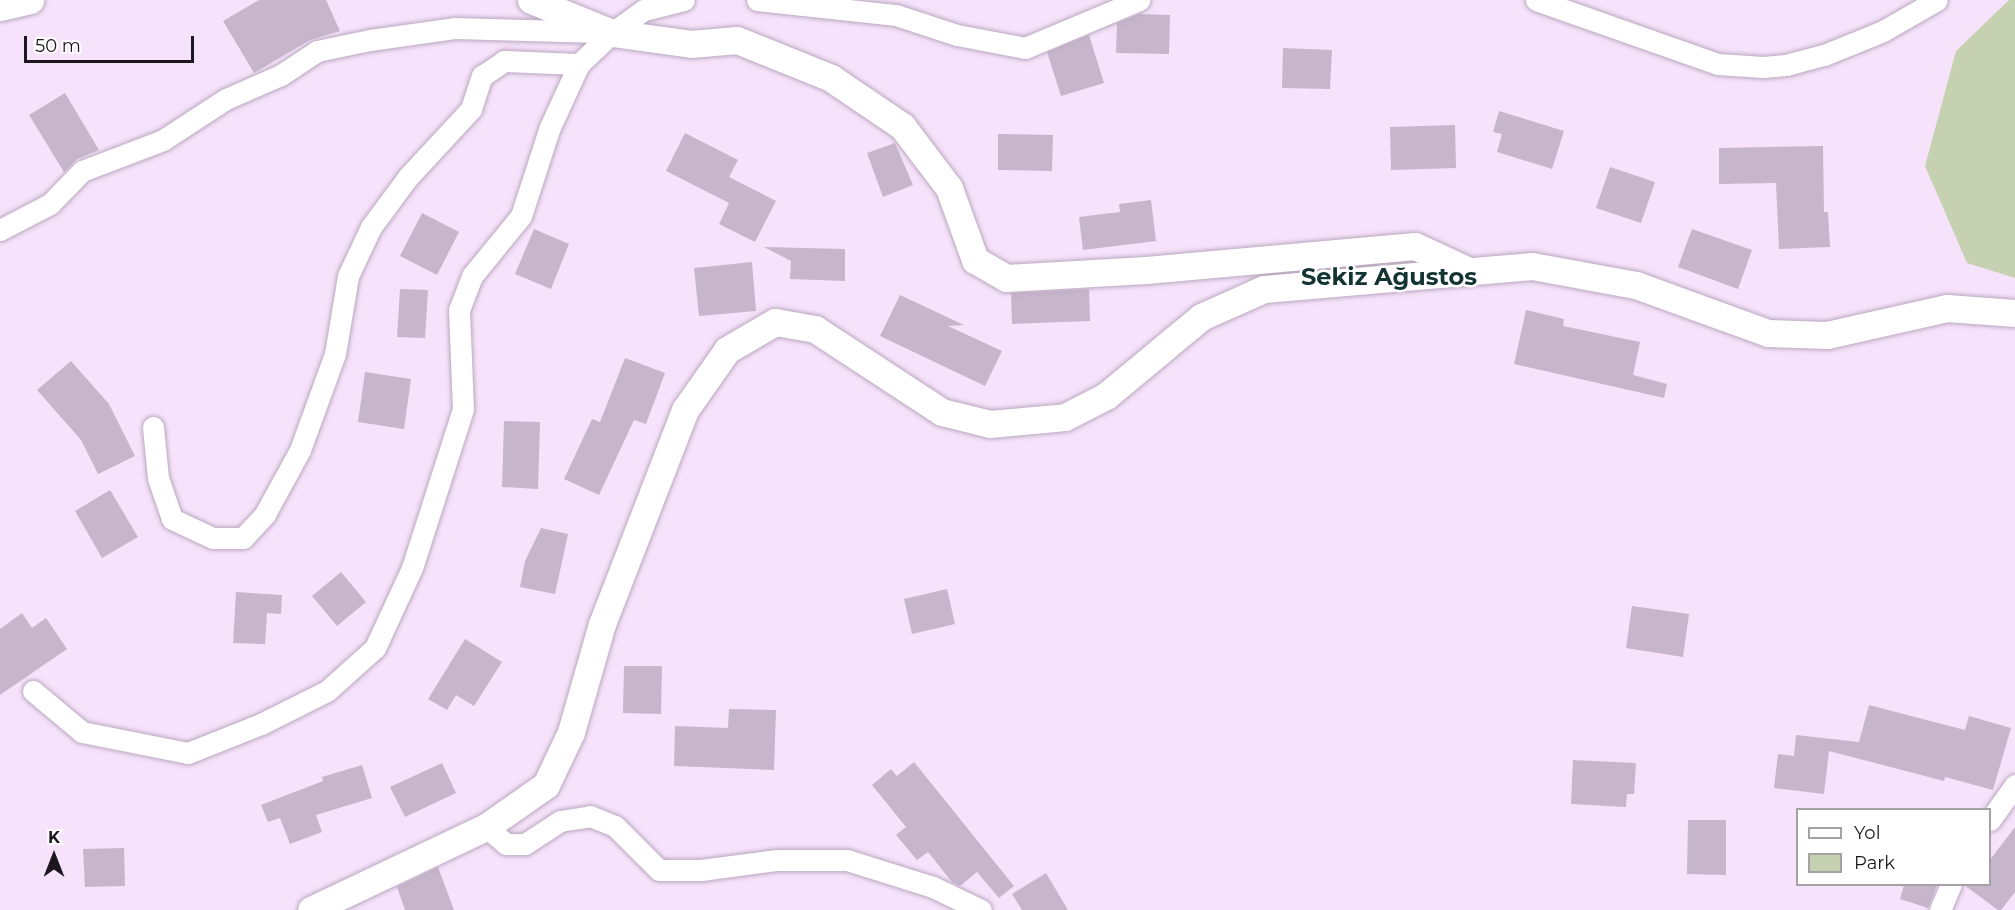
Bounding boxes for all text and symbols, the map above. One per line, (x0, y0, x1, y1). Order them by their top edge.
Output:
scale bar (27, 24, 196, 62)
text: 50 m (35, 35, 81, 57)
district label: Sekiz Ağustos (1301, 263, 1477, 291)
legend (1796, 808, 1991, 886)
text: Yol (1854, 822, 1880, 844)
north arrow (24, 826, 84, 886)
text: K (48, 828, 60, 847)
text: Park (1854, 852, 1895, 874)

